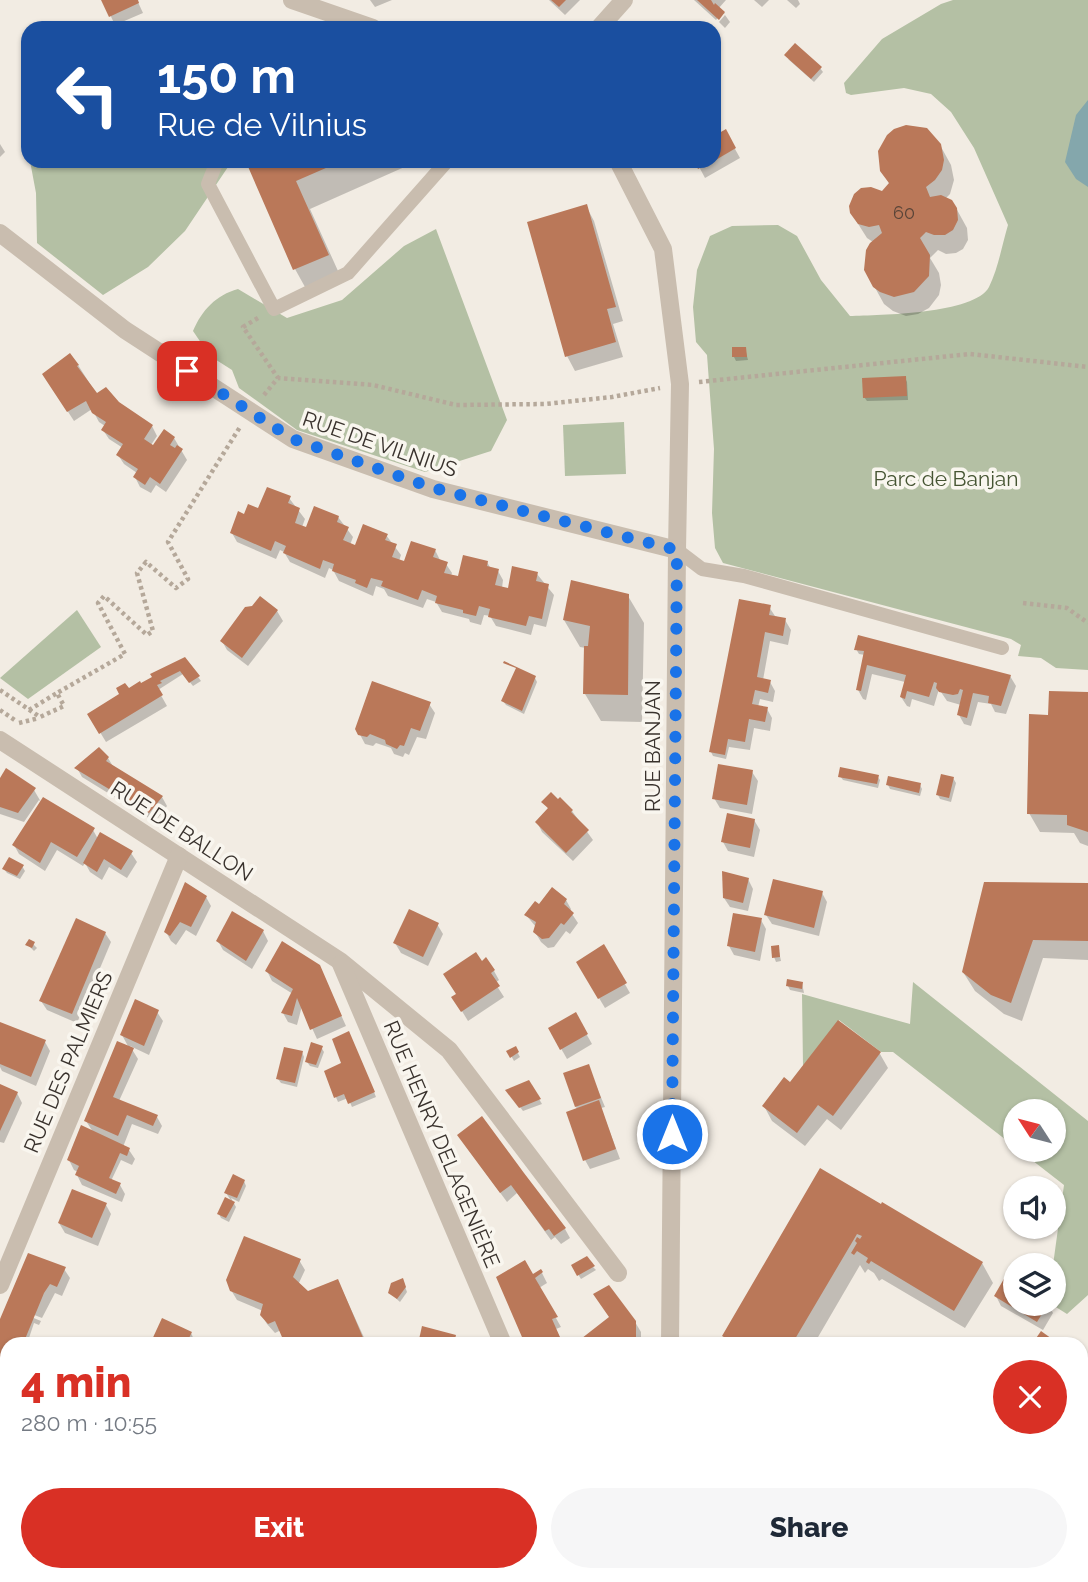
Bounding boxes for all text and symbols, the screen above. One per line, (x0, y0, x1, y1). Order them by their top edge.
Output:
text: 150 m (157, 47, 296, 104)
icon: left (42, 49, 133, 140)
text: Rue de Vilnius (157, 106, 367, 143)
house number: 60 (893, 202, 915, 223)
pin (157, 341, 217, 401)
icon: arrive (168, 352, 206, 390)
street label: RUE DE VILNIUS (299, 406, 461, 482)
park label: Parc de Banjan (873, 466, 1019, 491)
street label: RUE BANJAN (640, 680, 665, 812)
street label: RUE DE BALLON (106, 776, 258, 886)
street label: RUE DES PALMIERS (18, 967, 118, 1157)
street label: RUE HENRY DELAGENIÈRE (379, 1017, 505, 1271)
position arrow (635, 1097, 709, 1171)
north arrow (1003, 1099, 1066, 1162)
map controls (1003, 1099, 1066, 1316)
button: sound (1003, 1176, 1066, 1239)
button: layers (1003, 1253, 1066, 1316)
text: 4 min (21, 1358, 131, 1407)
button: close (993, 1360, 1067, 1434)
text: 280 m · 10:55 (21, 1409, 157, 1436)
button: Exit (21, 1488, 537, 1568)
button: Share (551, 1488, 1067, 1568)

